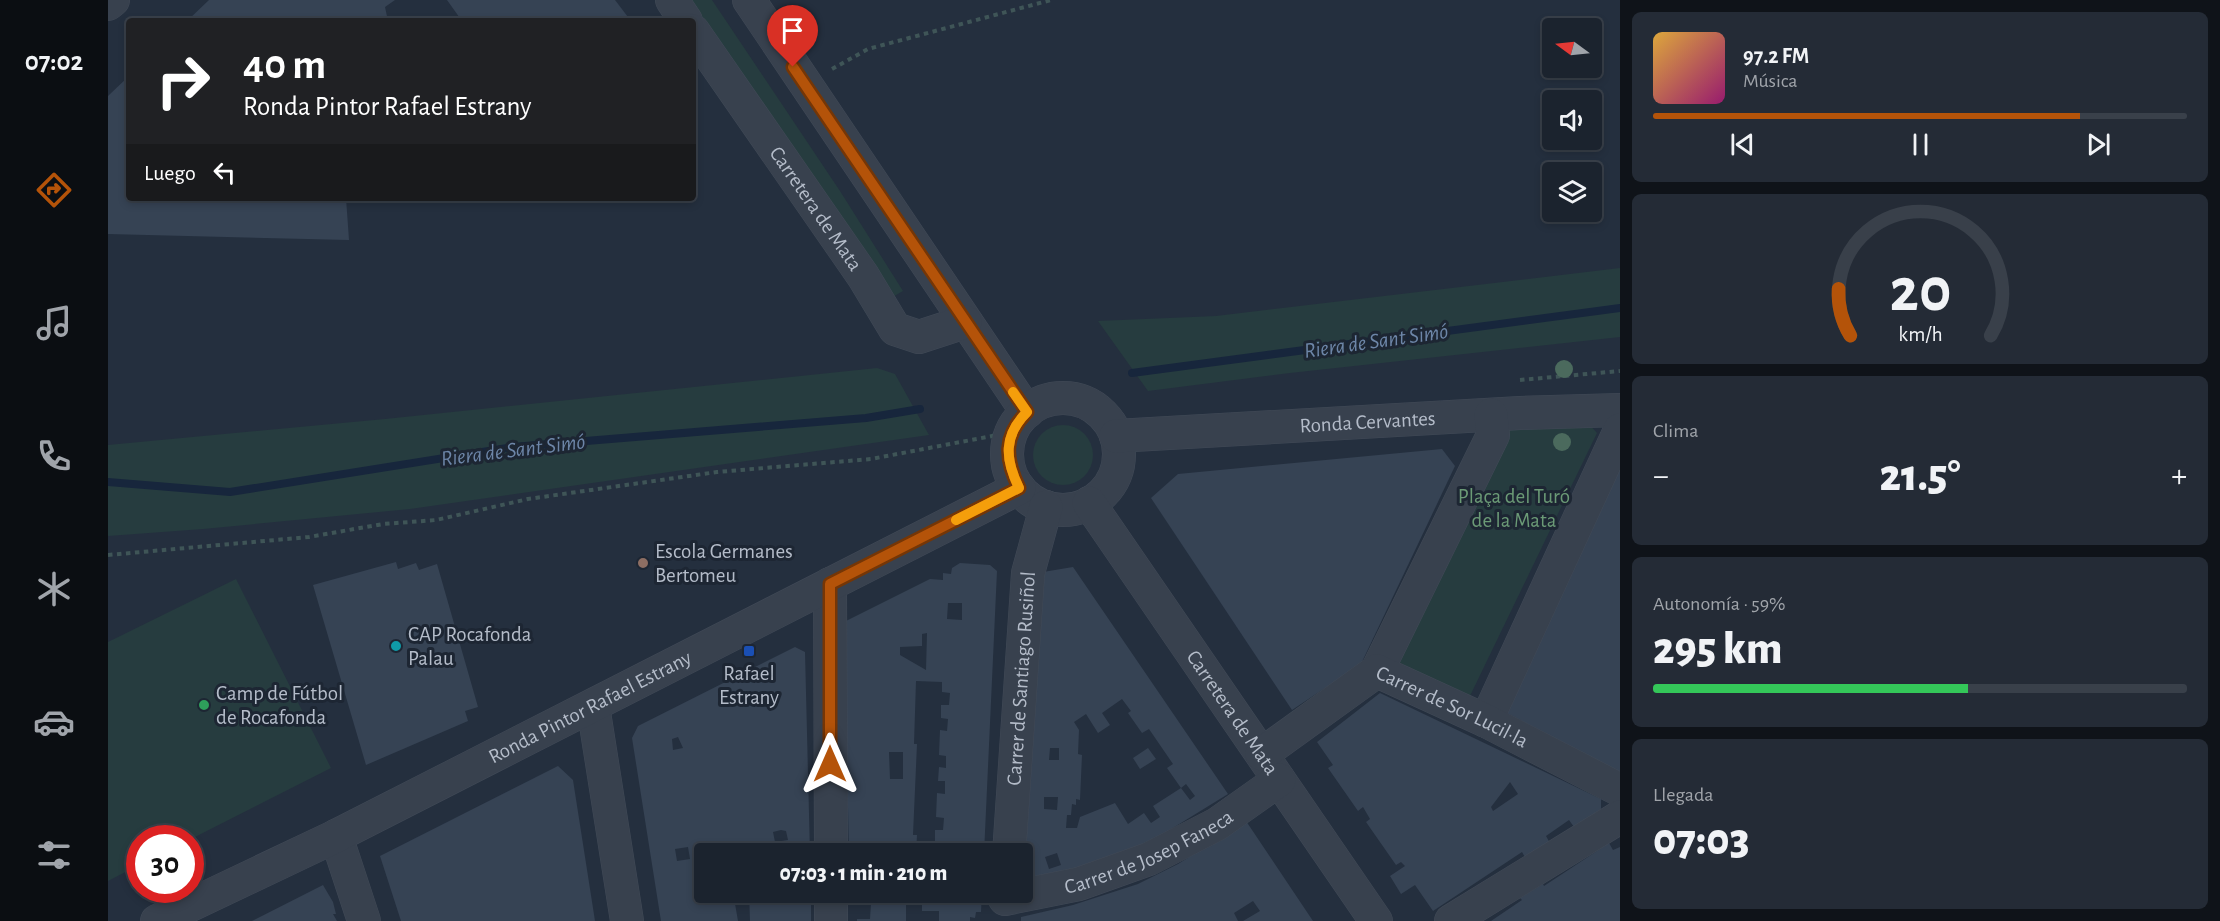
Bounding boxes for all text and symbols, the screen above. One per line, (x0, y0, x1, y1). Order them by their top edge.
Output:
pin (767, 5, 818, 67)
icon: arrive (776, 14, 809, 47)
north arrow (1542, 18, 1602, 78)
map controls (1542, 18, 1602, 222)
icon: right (144, 42, 222, 120)
text: 40 m (243, 44, 326, 86)
text: 97.2 FM (1743, 45, 1809, 67)
text: 07:02 (25, 48, 83, 75)
text: Música (1743, 71, 1798, 91)
button: sound (1542, 90, 1602, 150)
text: Ronda Pintor Rafael Estrany (243, 93, 532, 120)
icon: previous (1726, 128, 1759, 161)
icon: pause (1904, 128, 1937, 161)
icon: next (2082, 128, 2115, 161)
street label: Carretera de Mata (766, 142, 867, 275)
icon: left (208, 156, 241, 189)
text: Luego (144, 162, 196, 184)
button: layers (1542, 162, 1602, 222)
icon: directions (33, 169, 75, 211)
text: 20 (1889, 260, 1951, 322)
icon: music (33, 302, 75, 344)
water label: Riera de Sant Simó (1302, 320, 1450, 362)
text: km/h (1898, 324, 1942, 345)
street label: Ronda Cervantes (1299, 407, 1436, 436)
text: Clima (1653, 421, 1698, 441)
water label: Riera de Sant Simó (439, 430, 587, 470)
icon: phone (33, 435, 75, 477)
text: 21.5° (1879, 454, 1961, 499)
text: − (1653, 460, 1669, 493)
text: + (2171, 460, 2187, 493)
park label: Plaça del Turó de la Mata (1458, 486, 1570, 531)
place label: Escola Germanes Bertomeu (655, 541, 793, 586)
marker: Escola Germanes Bertomeu (636, 556, 650, 570)
icon: climate (33, 568, 75, 610)
street label: Carrer de Santiago Rusiñol (1003, 571, 1039, 786)
text: Autonomía · 59% (1653, 594, 1786, 614)
place label: CAP Rocafonda Palau (408, 624, 532, 669)
text: 295 km (1653, 627, 1782, 672)
marker: CAP Rocafonda Palau (389, 639, 403, 653)
marker: Rafael Estrany (742, 644, 756, 658)
street label: Ronda Pintor Rafael Estrany (485, 646, 695, 767)
street label: Carretera de Mata (1183, 646, 1283, 779)
street label: Carrer de Sor Lucil·la (1373, 662, 1532, 751)
place label: Rafael Estrany (719, 663, 779, 708)
place label: Camp de Fútbol de Rocafonda (216, 683, 343, 728)
marker: Camp de Fútbol de Rocafonda (197, 698, 211, 712)
icon: car (33, 701, 75, 743)
position arrow (798, 732, 862, 796)
text: Llegada (1653, 785, 1714, 805)
street label: Carrer de Josep Faneca (1063, 806, 1237, 897)
text: 07:03 (1653, 818, 1749, 863)
speed limit sign: 30 (126, 825, 204, 903)
icon: filters (33, 834, 75, 876)
text: 07:03 · 1 min · 210 m (780, 862, 947, 884)

